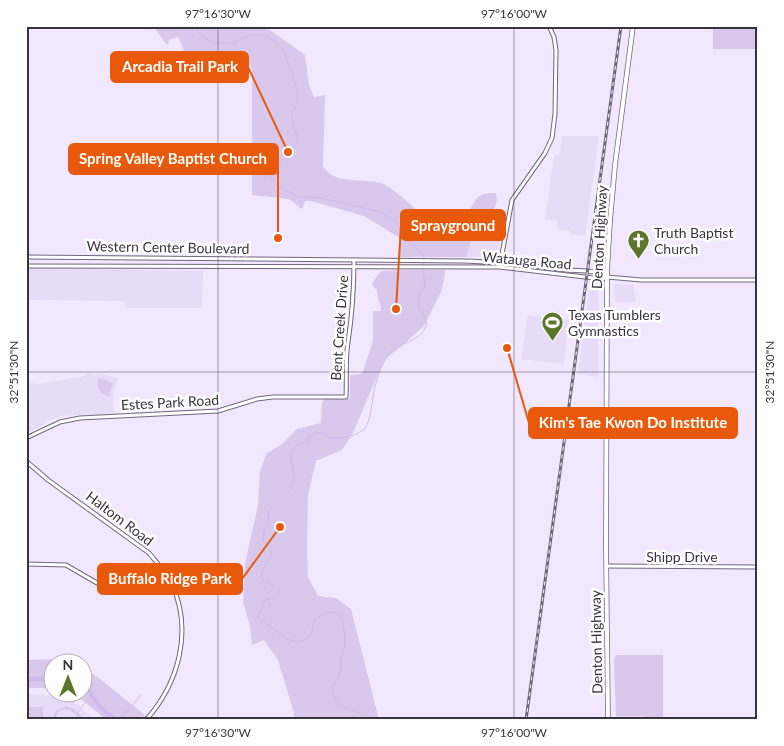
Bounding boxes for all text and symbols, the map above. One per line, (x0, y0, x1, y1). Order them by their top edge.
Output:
text: 97°16'30"W (185, 6, 252, 21)
text: 97°16'00"W (481, 6, 548, 21)
callout: Arcadia Trail Park (111, 52, 248, 82)
text: Arcadia Trail Park (121, 57, 239, 75)
callout: Spring Valley Baptist Church (69, 144, 278, 174)
text: Spring Valley Baptist Church (79, 149, 267, 167)
street label: Denton Highway (588, 184, 610, 289)
callout: Sprayground (401, 210, 505, 240)
text: Sprayground (411, 216, 495, 234)
place label: Truth Baptist Church (654, 224, 733, 257)
church icon: Truth Baptist Church (626, 228, 650, 259)
street label: Western Center Boulevard (86, 237, 250, 257)
street label: Watauga Road (482, 248, 572, 272)
street label: Bent Creek Drive (327, 275, 351, 381)
place label: Texas Tumblers Gymnastics (568, 306, 661, 339)
sports icon: Texas Tumblers Gymnastics (540, 310, 564, 341)
text: 32°51'30"N (6, 341, 21, 403)
text: 32°51'30"N (762, 341, 777, 403)
street label: Estes Park Road (121, 391, 219, 413)
callout: Kim's Tae Kwon Do Institute (529, 408, 737, 438)
text: Kim's Tae Kwon Do Institute (539, 413, 727, 431)
street label: Haltom Road (83, 487, 157, 549)
street label: Shipp Drive (646, 548, 718, 565)
callout: Buffalo Ridge Park (98, 564, 242, 594)
text: Buffalo Ridge Park (108, 569, 233, 587)
street label: Denton Highway (587, 589, 605, 694)
north arrow (42, 654, 92, 704)
text: N (63, 656, 73, 673)
text: 97°16'30"W (185, 725, 252, 740)
text: 97°16'00"W (481, 725, 548, 740)

